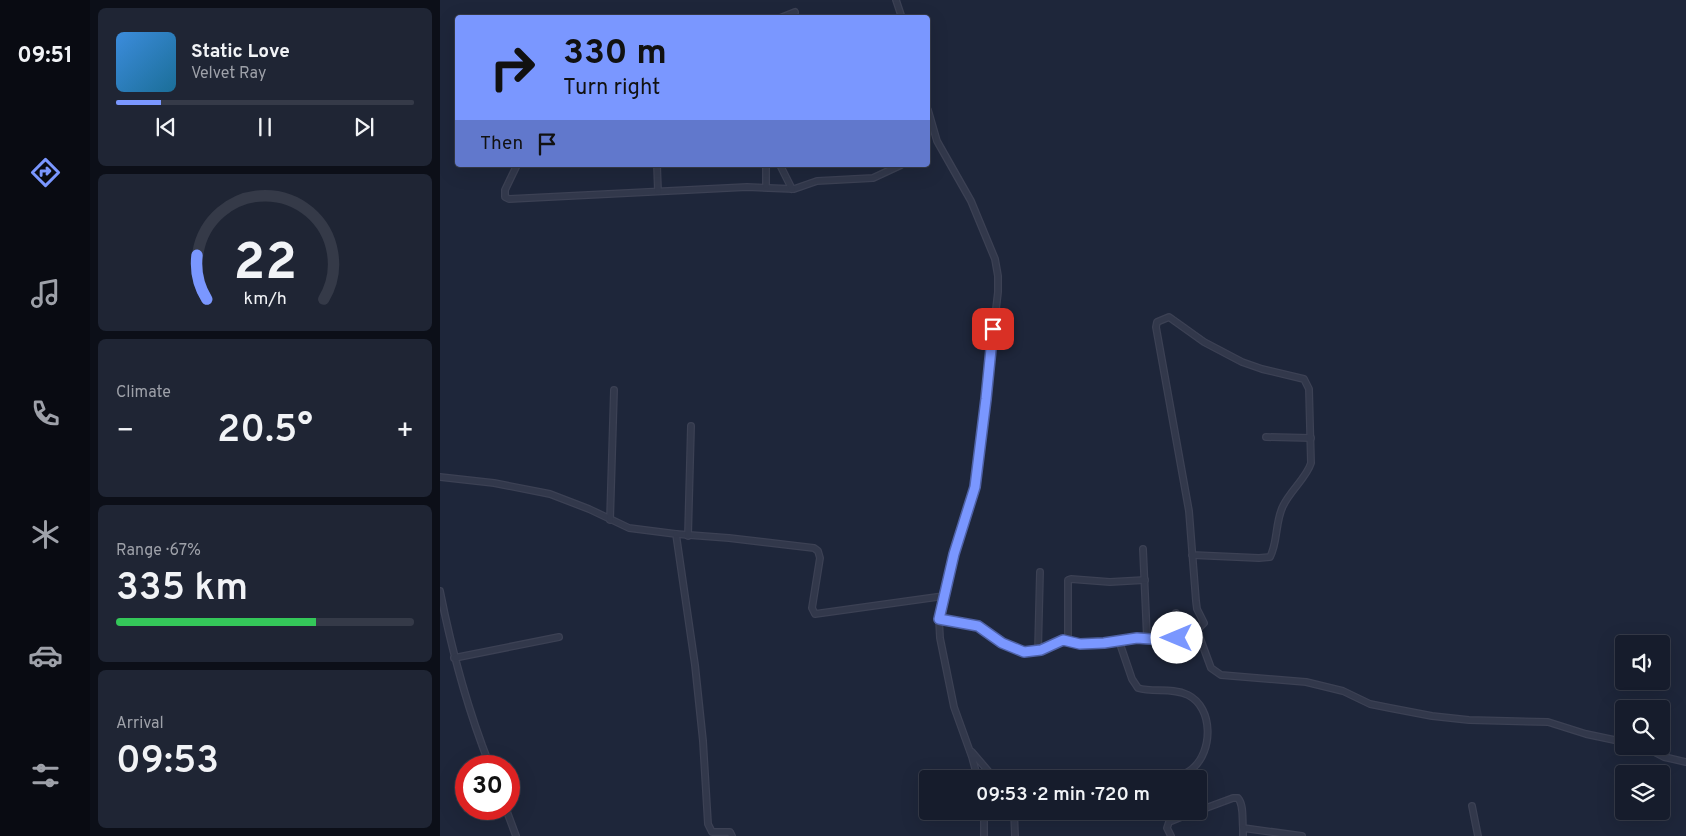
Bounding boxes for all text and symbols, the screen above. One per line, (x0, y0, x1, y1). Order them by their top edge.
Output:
text: 330 m (563, 32, 667, 76)
icon: right (480, 35, 545, 100)
text: Static Love (191, 40, 290, 64)
text: 09:51 (17, 43, 73, 70)
text: Velvet Ray (191, 64, 266, 84)
text: Turn right (563, 75, 660, 102)
icon: previous (152, 113, 180, 141)
icon: pause (251, 113, 279, 141)
icon: next (350, 113, 378, 141)
icon: arrive (533, 130, 561, 158)
text: Then (480, 132, 523, 156)
icon: directions (28, 155, 63, 190)
text: 22 (233, 232, 297, 298)
icon: music (28, 276, 63, 311)
text: km/h (243, 288, 287, 311)
pin (972, 308, 1014, 350)
icon: arrive (979, 315, 1007, 343)
text: Climate (116, 383, 171, 403)
icon: phone (28, 396, 63, 431)
text: 20.5° (217, 407, 313, 456)
text: − (116, 414, 134, 450)
text: + (396, 414, 414, 450)
icon: climate (28, 517, 63, 552)
text: Range · 67% (116, 541, 201, 561)
text: 335 km (116, 565, 248, 614)
position arrow (1150, 611, 1202, 663)
map controls (1615, 635, 1670, 820)
button: sound (1615, 635, 1670, 690)
icon: car (28, 638, 63, 673)
button: search (1615, 700, 1670, 755)
text: Arrival (116, 714, 164, 734)
text: 09:53 (116, 738, 219, 787)
speed limit sign: 30 (455, 755, 520, 820)
icon: filters (28, 758, 63, 793)
button: layers (1615, 765, 1670, 820)
text: 09:53 · 2 min · 720 m (976, 783, 1150, 807)

